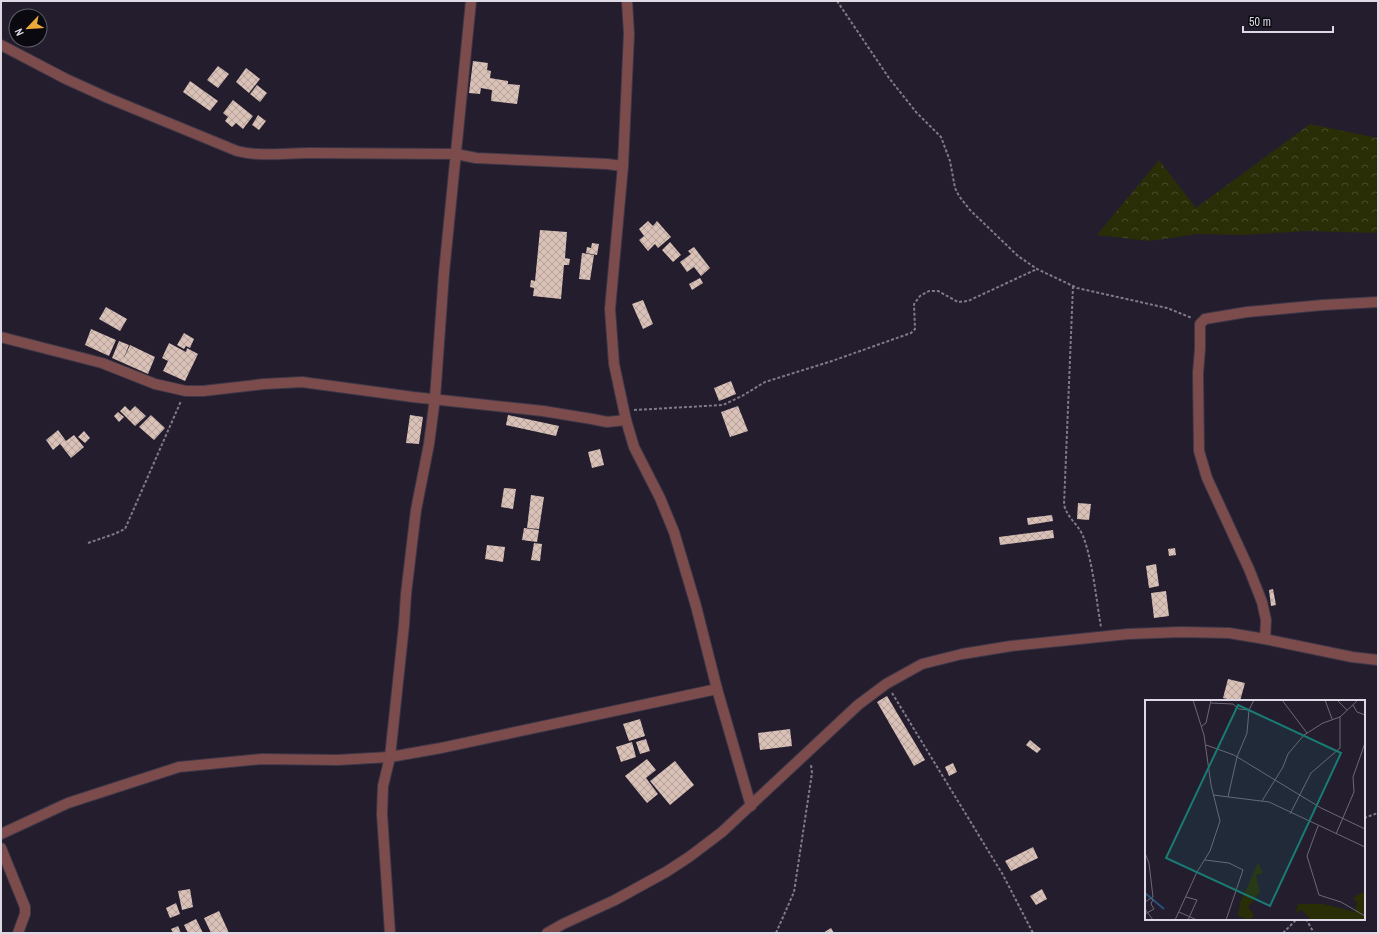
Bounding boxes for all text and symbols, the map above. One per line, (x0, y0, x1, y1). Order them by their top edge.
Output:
north arrow (8, 8, 48, 48)
scale bar (1243, 8, 1333, 34)
text: 50 m (1249, 14, 1271, 30)
text: N (11, 26, 27, 38)
inset map (1145, 700, 1365, 920)

